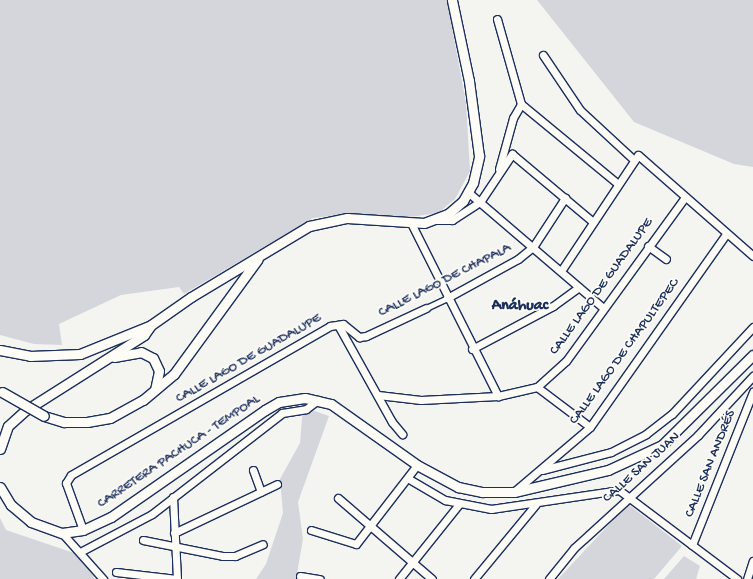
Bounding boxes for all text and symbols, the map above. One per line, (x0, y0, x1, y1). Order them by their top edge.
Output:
street label: CALLE LAGO DE GUADALUPE (547, 215, 657, 359)
street label: CALLE LAGO DE CHAPALA (376, 240, 514, 322)
street label: CALLE LAGO DE CHAPULTEPEC (566, 276, 684, 428)
district label: Anáhuac (492, 297, 548, 317)
street label: CALLE LAGO DE GUADALUPE (173, 310, 325, 408)
street label: CARRETERA PACHUCA - TEMPOAL (95, 391, 263, 513)
street label: CALLE SAN ANDRÉS (682, 408, 740, 520)
street label: CALLE SAN JUAN (600, 429, 684, 507)

